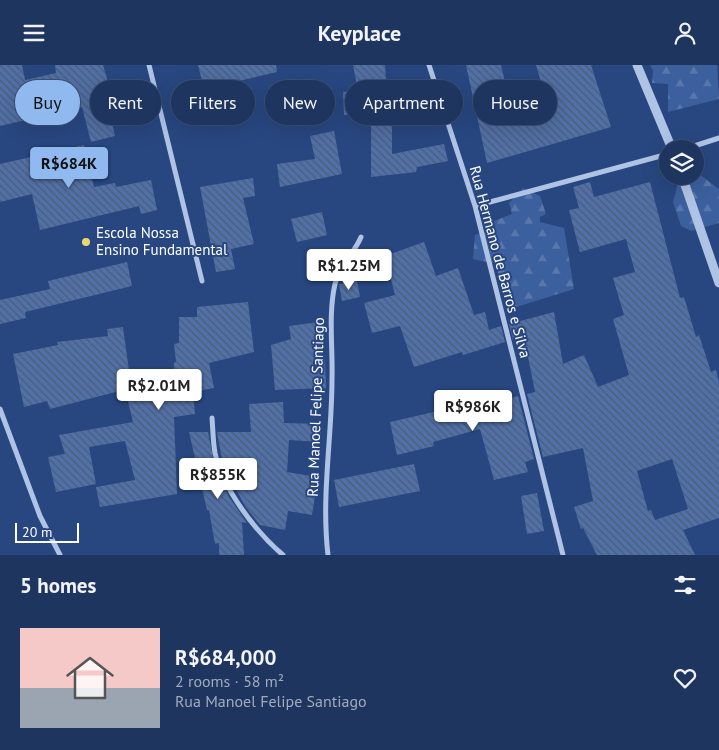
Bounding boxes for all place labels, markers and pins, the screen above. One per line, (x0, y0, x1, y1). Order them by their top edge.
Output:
pin: R$684K (28, 147, 110, 189)
place label: Escola Nossa Ensino Fundamental (96, 223, 228, 259)
marker: Escola Nossa Ensino Fundamental (80, 236, 92, 248)
pin: R$1.25M (303, 249, 395, 291)
pin: R$2.01M (113, 369, 205, 411)
pin: R$986K (432, 389, 514, 432)
pin: R$855K (177, 457, 259, 500)

